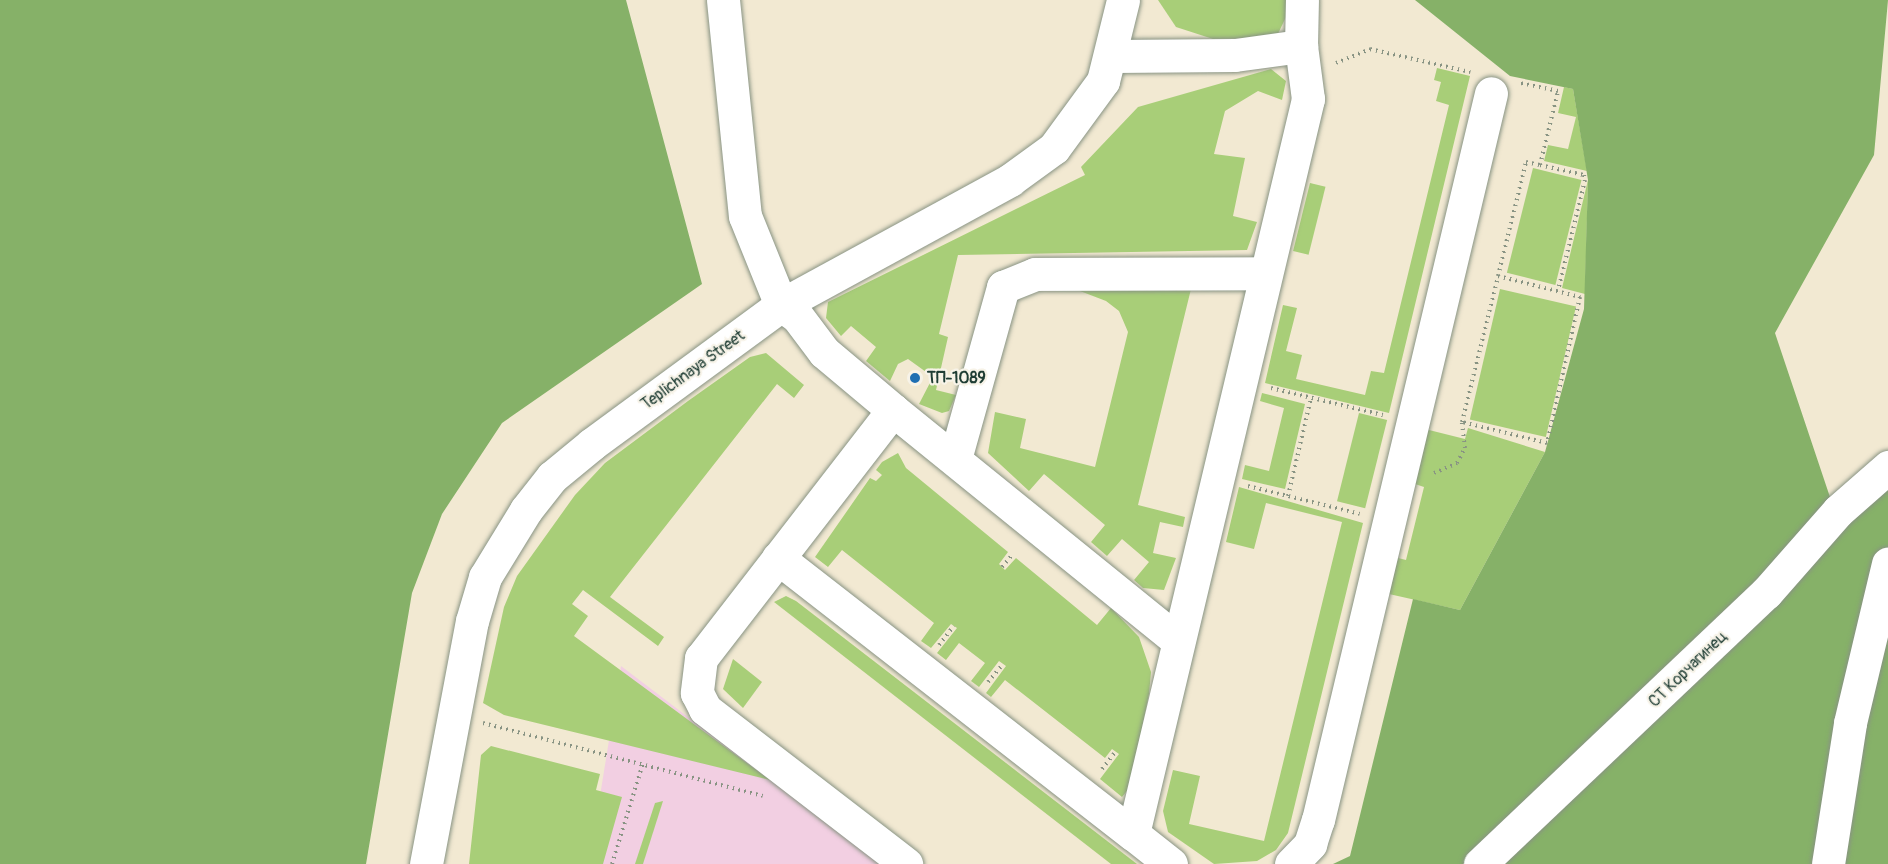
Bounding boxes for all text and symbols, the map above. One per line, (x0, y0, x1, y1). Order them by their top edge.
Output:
street label: Teplichnaya Street (637, 326, 749, 414)
place label: ТП-1089 (927, 368, 986, 388)
marker: ТП-1089 (908, 371, 922, 385)
street label: СТ Корчагинец (1645, 627, 1731, 711)

